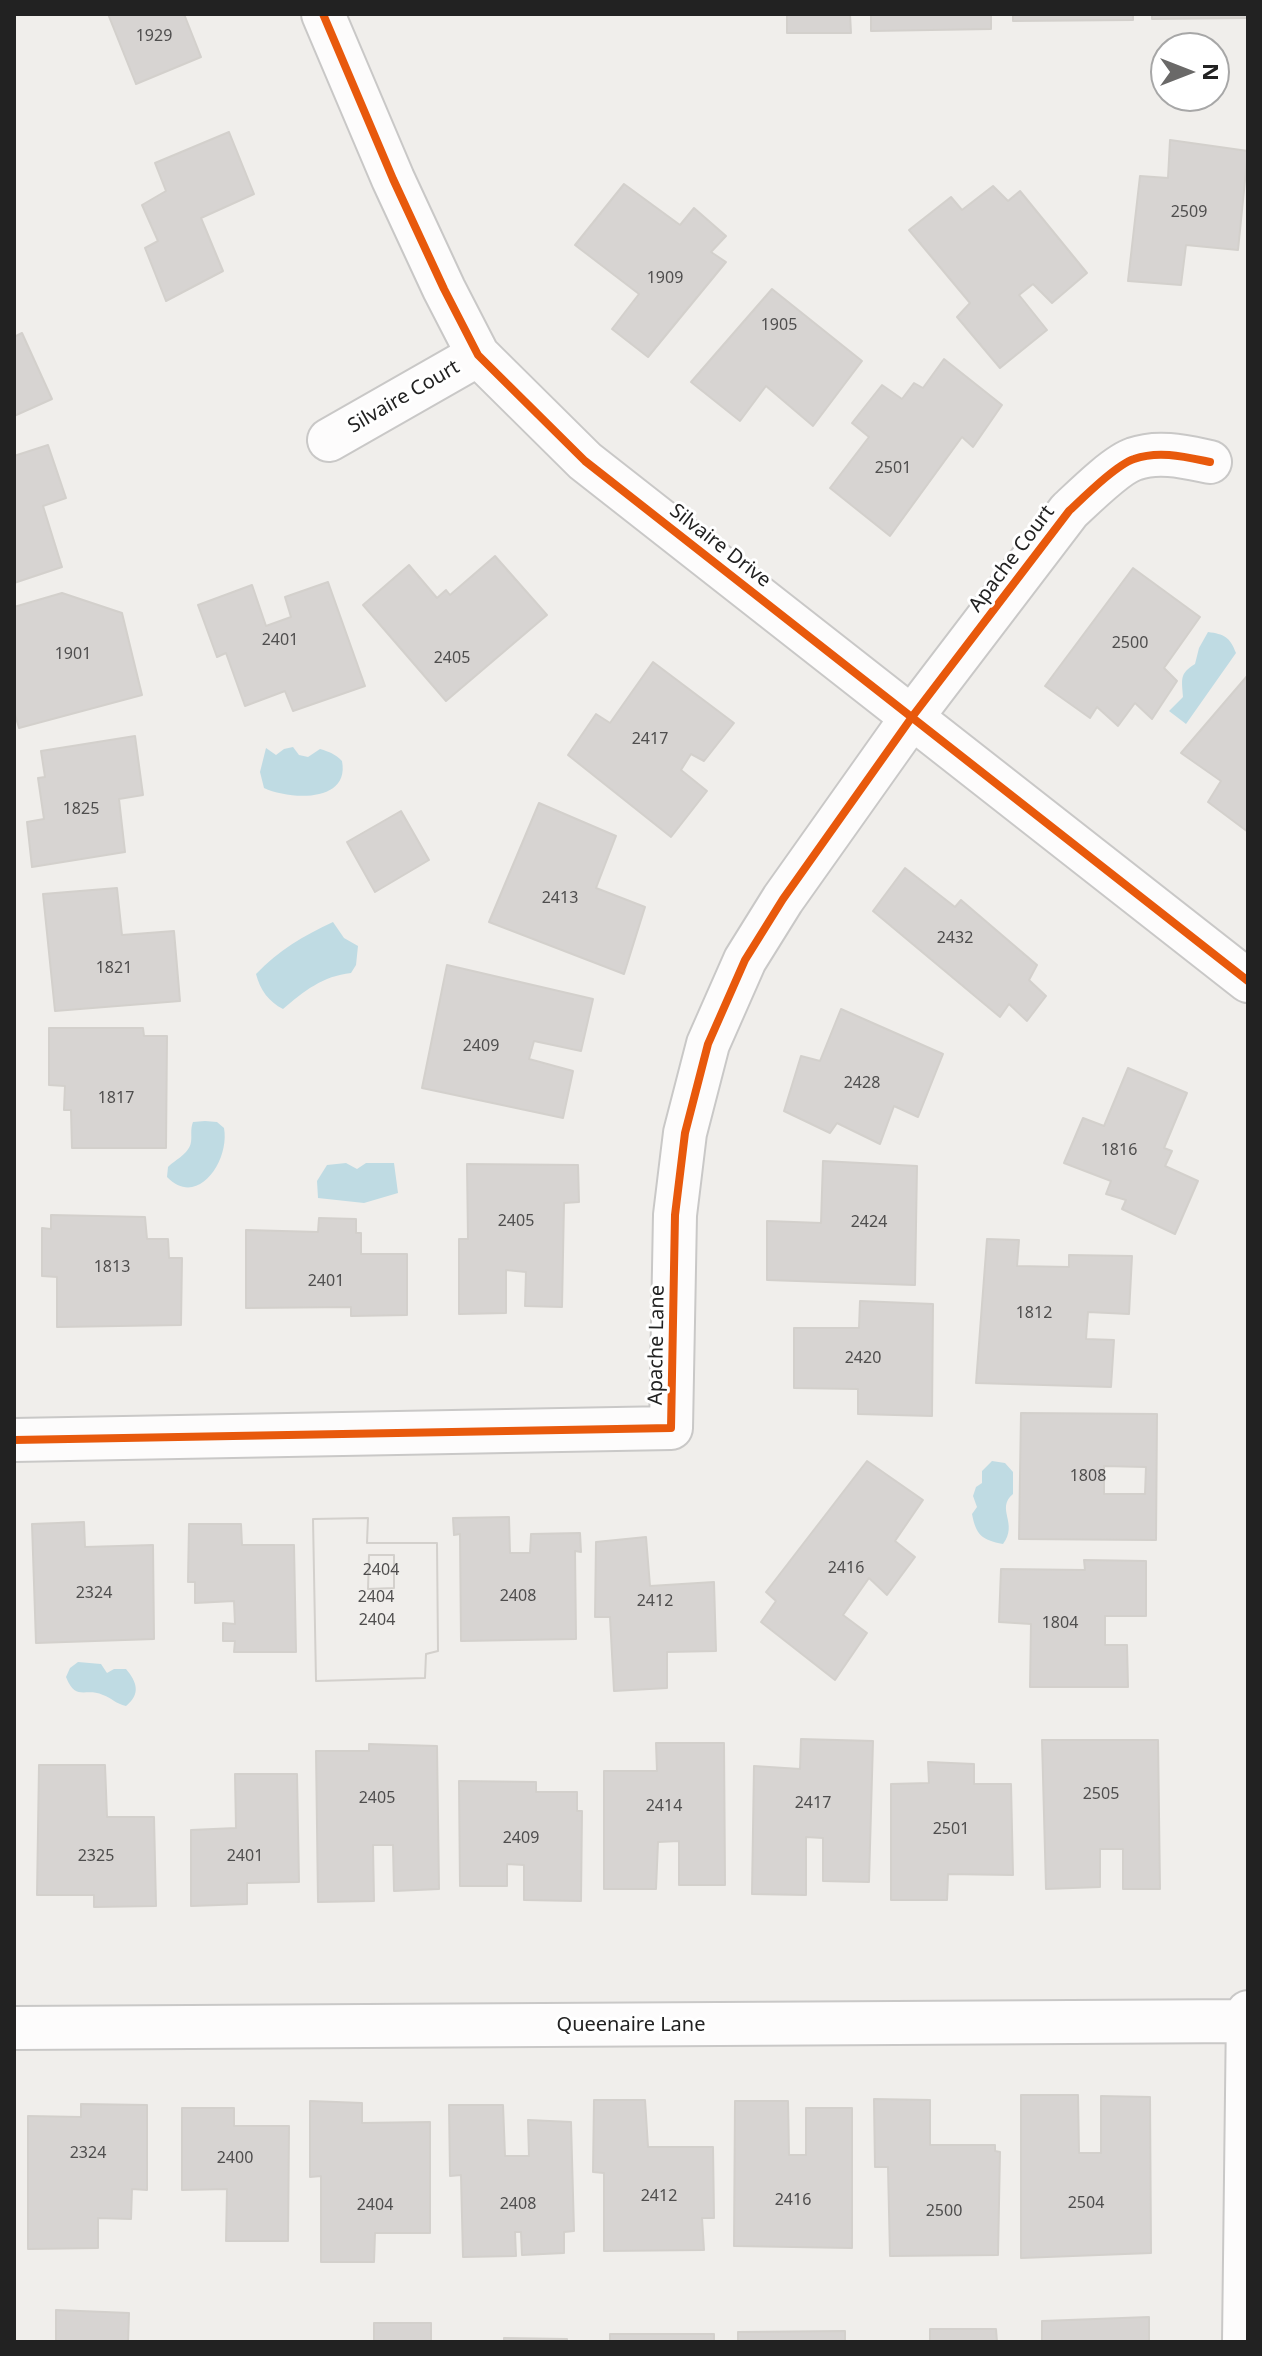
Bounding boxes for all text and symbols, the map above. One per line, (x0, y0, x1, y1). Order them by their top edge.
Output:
house number: 1929 (136, 26, 172, 46)
north arrow (1150, 32, 1230, 112)
text: N (1197, 63, 1227, 81)
house number: 2509 (1171, 202, 1207, 222)
house number: 1909 (647, 268, 683, 288)
house number: 1905 (761, 315, 797, 335)
street label: Silvaire Court (344, 355, 464, 439)
house number: 2501 (875, 458, 911, 478)
street label: Silvaire Drive (665, 499, 775, 593)
street label: Apache Court (964, 501, 1060, 617)
house number: 2401 (262, 630, 298, 650)
house number: 2500 (1112, 633, 1148, 653)
house number: 1901 (55, 644, 91, 664)
house number: 2405 (434, 648, 470, 668)
house number: 2417 (632, 729, 668, 749)
house number: 1825 (63, 799, 99, 819)
house number: 2413 (542, 888, 578, 908)
house number: 2432 (937, 928, 973, 948)
house number: 1821 (96, 958, 132, 978)
house number: 2409 (463, 1036, 499, 1056)
house number: 2428 (844, 1073, 880, 1093)
house number: 1817 (98, 1088, 134, 1108)
house number: 1816 (1101, 1140, 1137, 1160)
house number: 2405 (498, 1211, 534, 1231)
house number: 2424 (851, 1212, 887, 1232)
house number: 1813 (94, 1257, 130, 1277)
house number: 2401 (308, 1271, 344, 1291)
street label: Apache Lane (644, 1285, 670, 1405)
house number: 1812 (1016, 1303, 1052, 1323)
house number: 2420 (845, 1348, 881, 1368)
house number: 1808 (1070, 1466, 1106, 1486)
house number: 2416 (828, 1558, 864, 1578)
house number: 2404 (363, 1560, 399, 1580)
house number: 2324 (76, 1583, 112, 1603)
house number: 2408 (500, 1586, 536, 1606)
house number: 2404 (358, 1587, 394, 1607)
house number: 2412 (637, 1591, 673, 1611)
house number: 2404 (359, 1610, 395, 1630)
house number: 1804 (1042, 1613, 1078, 1633)
house number: 2505 (1083, 1784, 1119, 1804)
house number: 2405 (359, 1788, 395, 1808)
house number: 2417 (795, 1793, 831, 1813)
house number: 2414 (646, 1796, 682, 1816)
house number: 2501 (933, 1819, 969, 1839)
house number: 2409 (503, 1828, 539, 1848)
house number: 2325 (78, 1846, 114, 1866)
house number: 2401 (227, 1846, 263, 1866)
street label: Queenaire Lane (557, 2013, 705, 2037)
house number: 2324 (70, 2143, 106, 2163)
house number: 2400 (217, 2148, 253, 2168)
house number: 2412 (641, 2186, 677, 2206)
house number: 2416 (775, 2190, 811, 2210)
house number: 2504 (1068, 2193, 1104, 2213)
house number: 2408 (500, 2194, 536, 2214)
house number: 2404 (357, 2195, 393, 2215)
house number: 2500 (926, 2201, 962, 2221)

